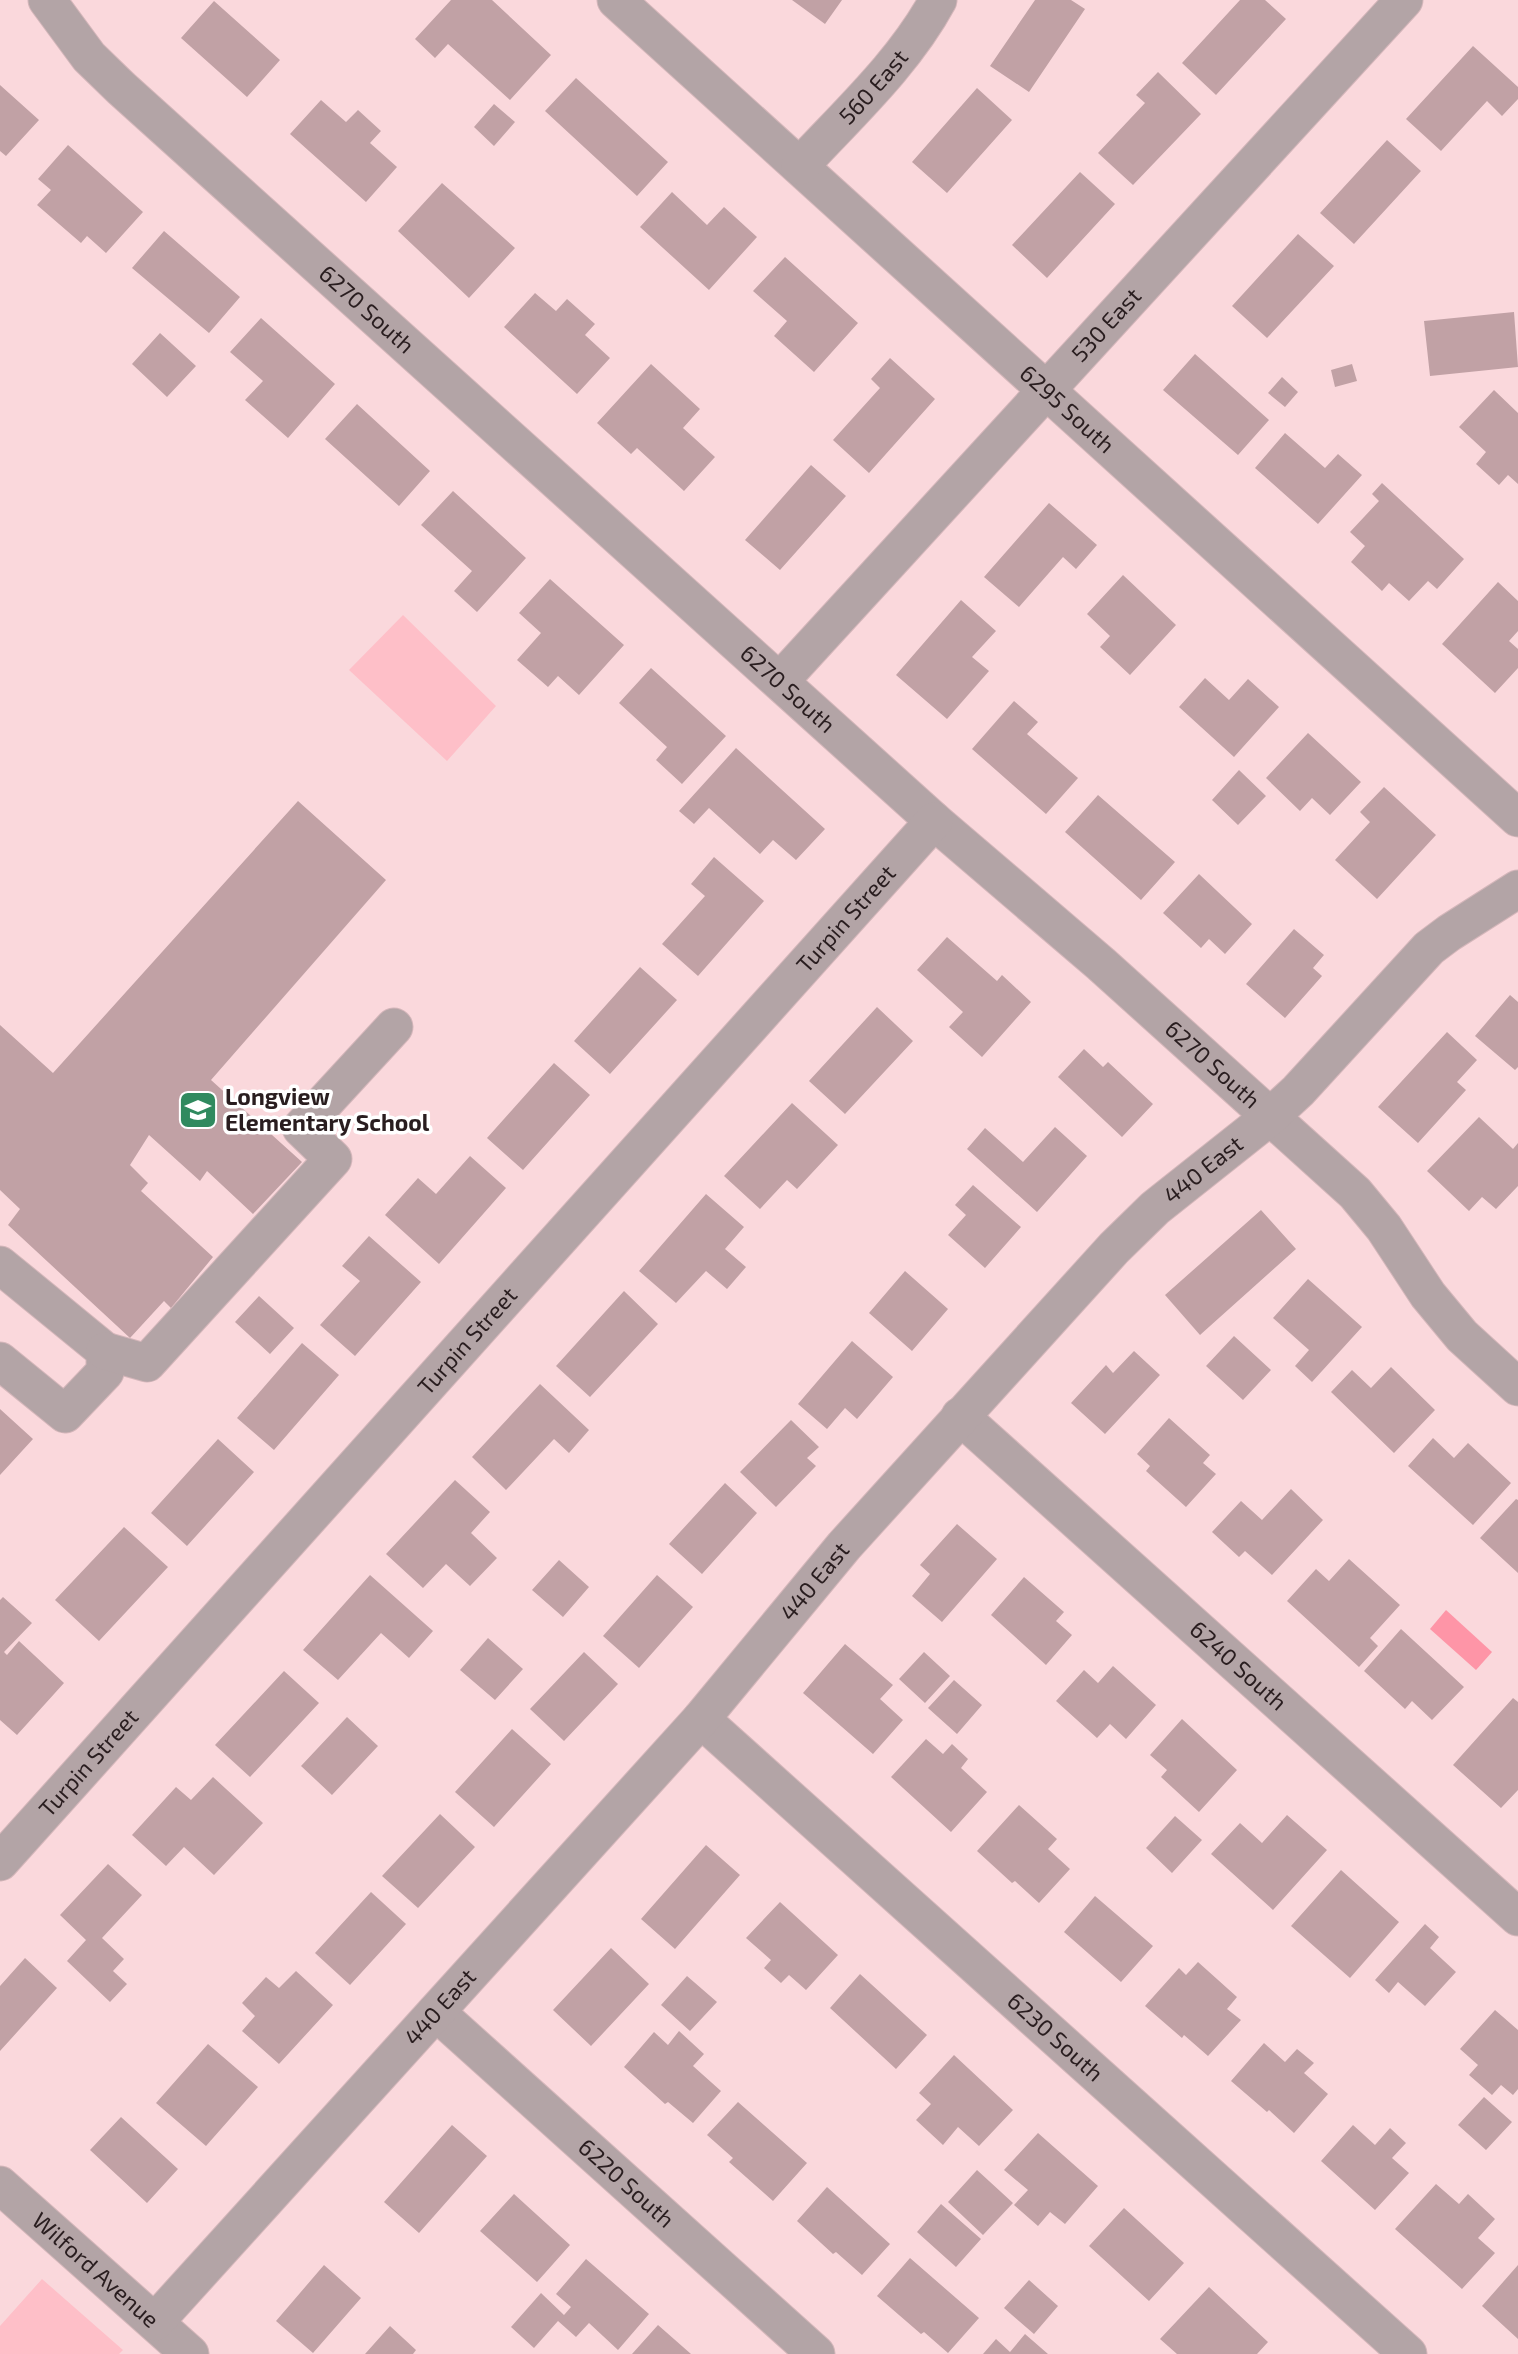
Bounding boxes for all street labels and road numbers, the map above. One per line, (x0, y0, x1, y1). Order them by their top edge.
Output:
street label: 560 East (832, 43, 913, 129)
street label: 6270 South (314, 259, 420, 359)
street label: 530 East (1065, 281, 1146, 367)
street label: 6295 South (1015, 358, 1121, 458)
street label: 6270 South (735, 638, 842, 738)
street label: Turpin Street (790, 858, 901, 978)
street label: 6270 South (1160, 1014, 1266, 1114)
street label: 440 East (1157, 1129, 1248, 1209)
street label: Turpin Street (411, 1280, 522, 1400)
street label: 440 East (773, 1536, 855, 1626)
street label: 6240 South (1185, 1614, 1293, 1716)
street label: Turpin Street (33, 1702, 144, 1822)
street label: 440 East (398, 1962, 481, 2050)
street label: 6230 South (1002, 1986, 1109, 2087)
street label: 6220 South (573, 2132, 681, 2233)
street label: Wilford Avenue (27, 2206, 165, 2333)

